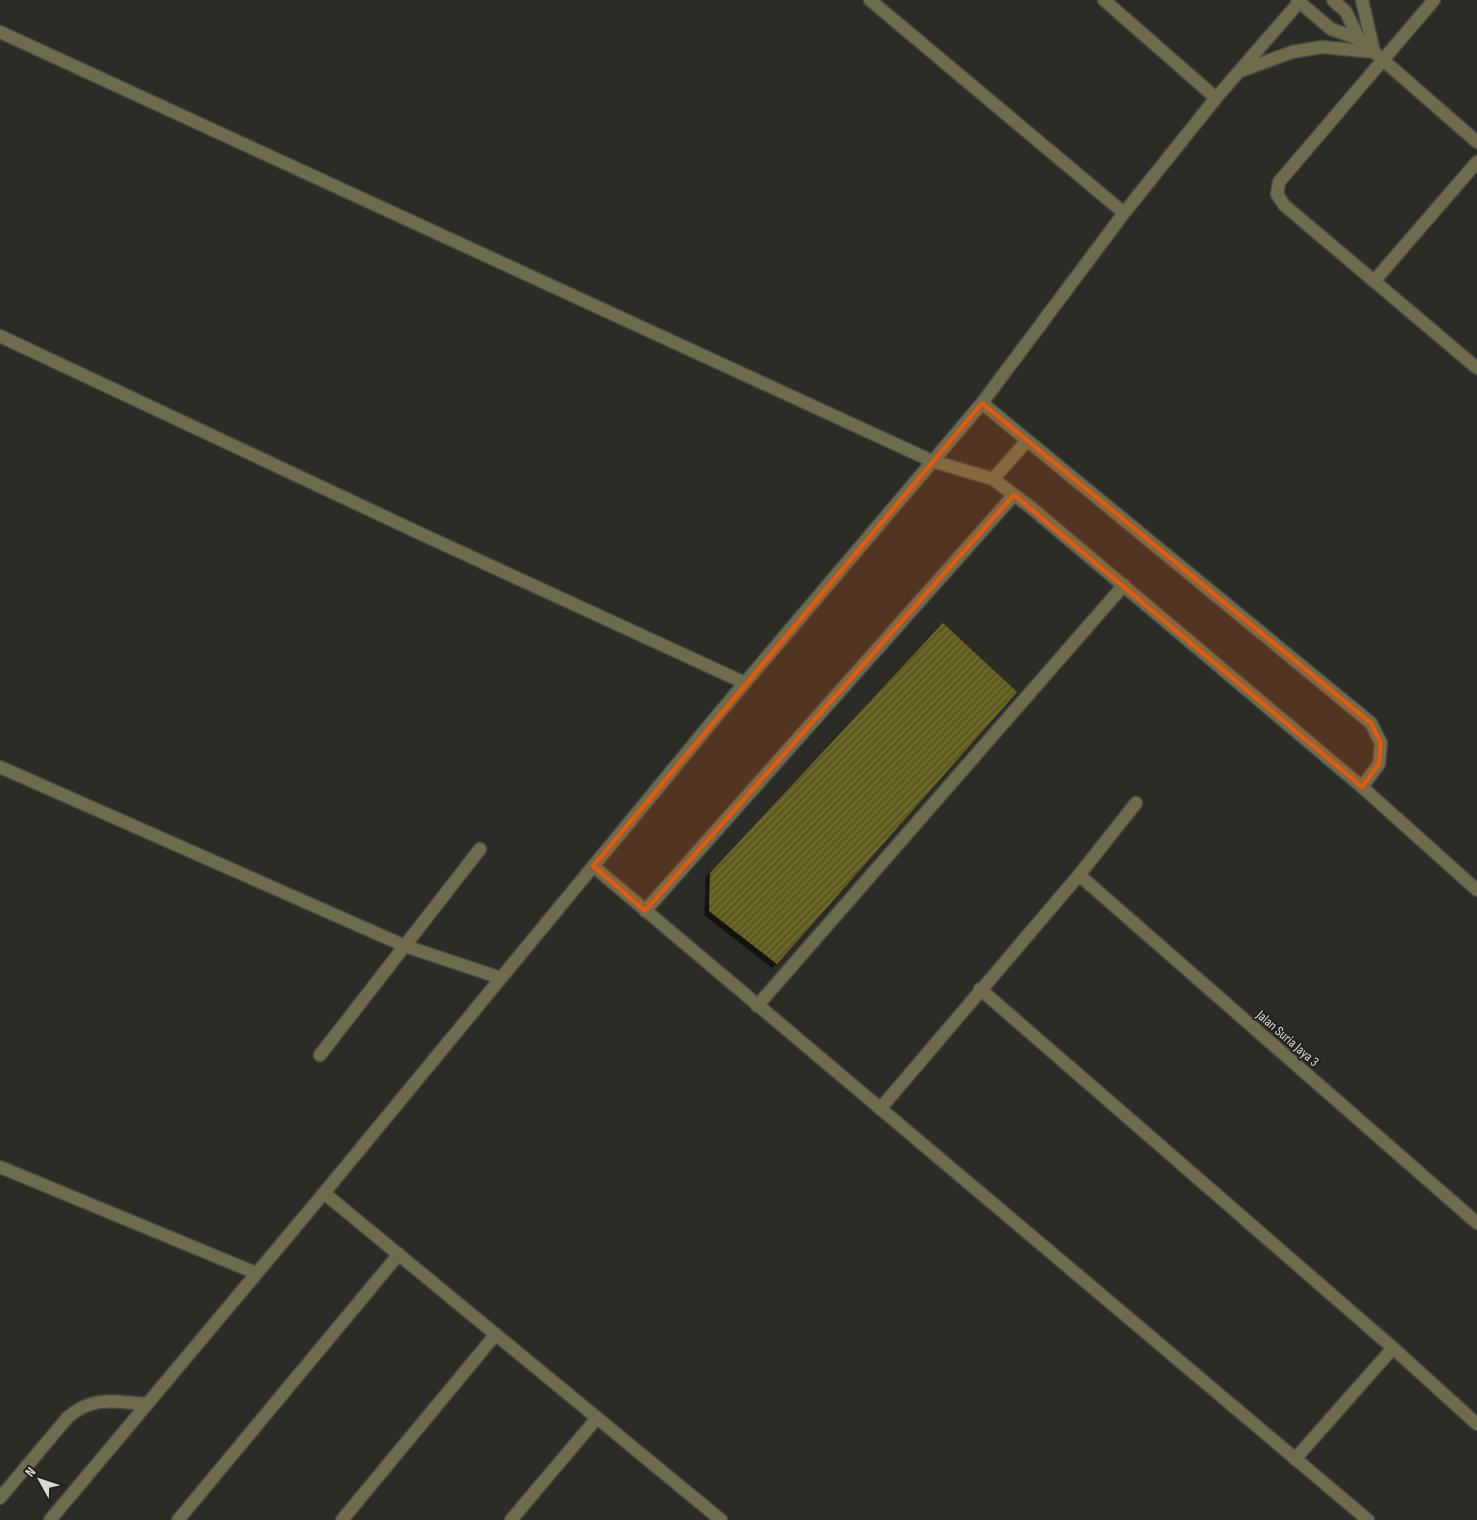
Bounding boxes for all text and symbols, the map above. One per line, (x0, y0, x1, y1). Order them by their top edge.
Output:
street label: Jalan Suria Jaya 3 (1252, 1006, 1323, 1070)
north arrow (15, 1455, 65, 1505)
text: N (22, 1464, 39, 1480)

